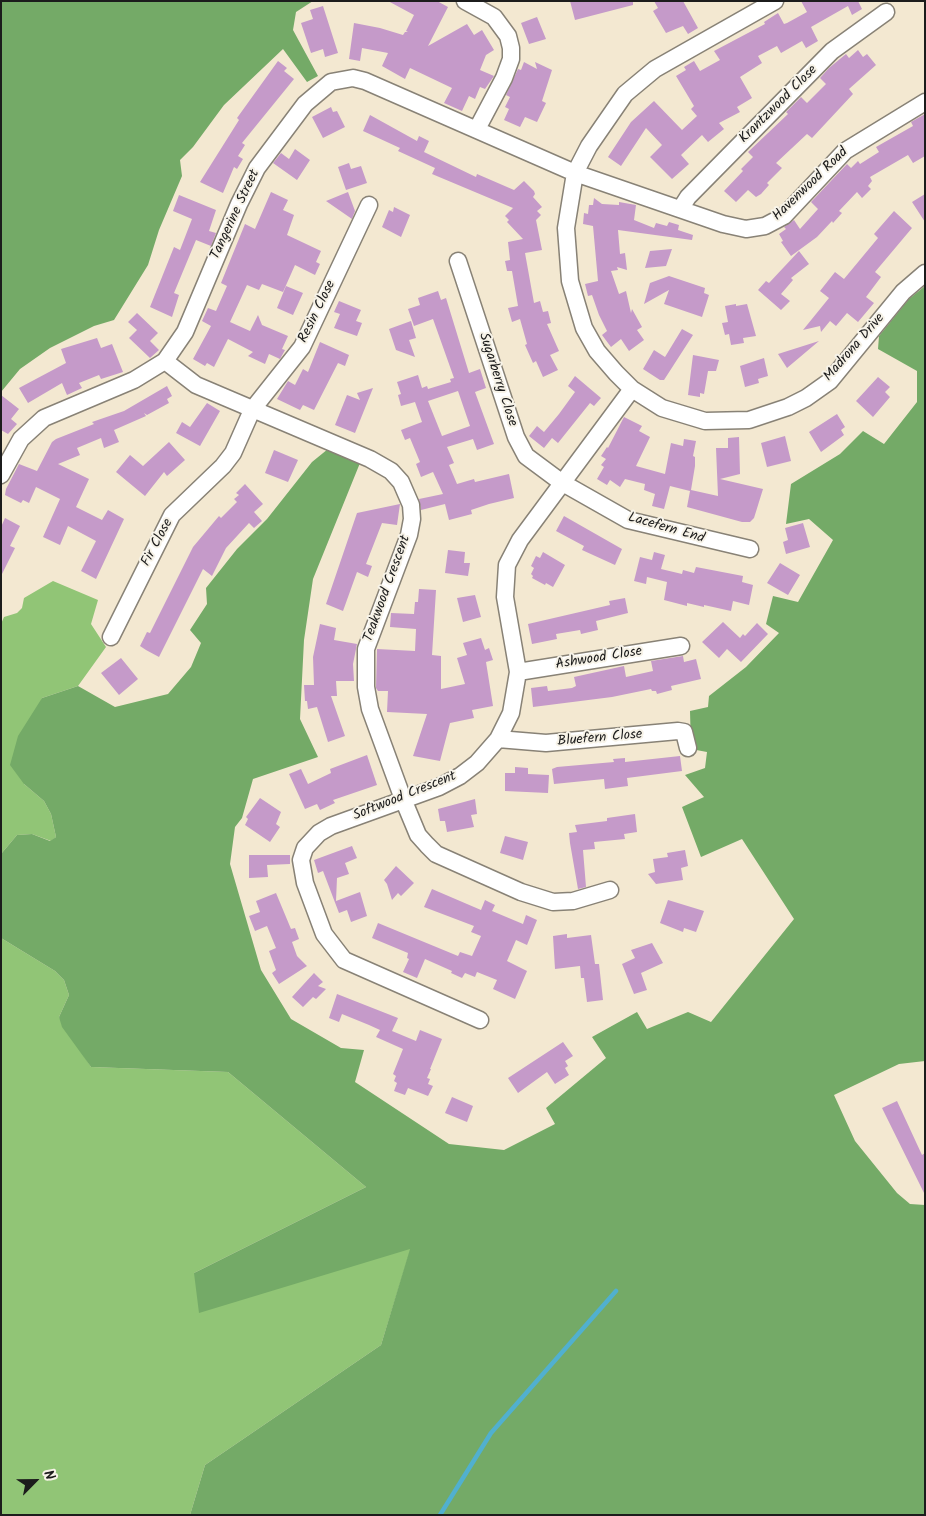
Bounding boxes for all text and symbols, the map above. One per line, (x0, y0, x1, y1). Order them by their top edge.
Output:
street label: Krantzwood Close (736, 62, 822, 148)
street label: Havenwood Road (770, 145, 852, 225)
street label: Tangerine Street (208, 167, 264, 263)
street label: Resin Close (296, 278, 340, 346)
street label: Madrona Drive (821, 311, 889, 385)
street label: Sugarberry Close (474, 331, 520, 429)
street label: Lacefern End (626, 510, 706, 548)
street label: Fir Close (139, 516, 177, 570)
street label: Teakwood Crescent (361, 533, 415, 645)
street label: Ashwood Close (555, 644, 643, 674)
street label: Bluefern Close (557, 727, 643, 751)
street label: Softwood Crescent (351, 769, 459, 825)
north arrow (10, 1456, 60, 1506)
text: N (37, 1467, 61, 1484)

